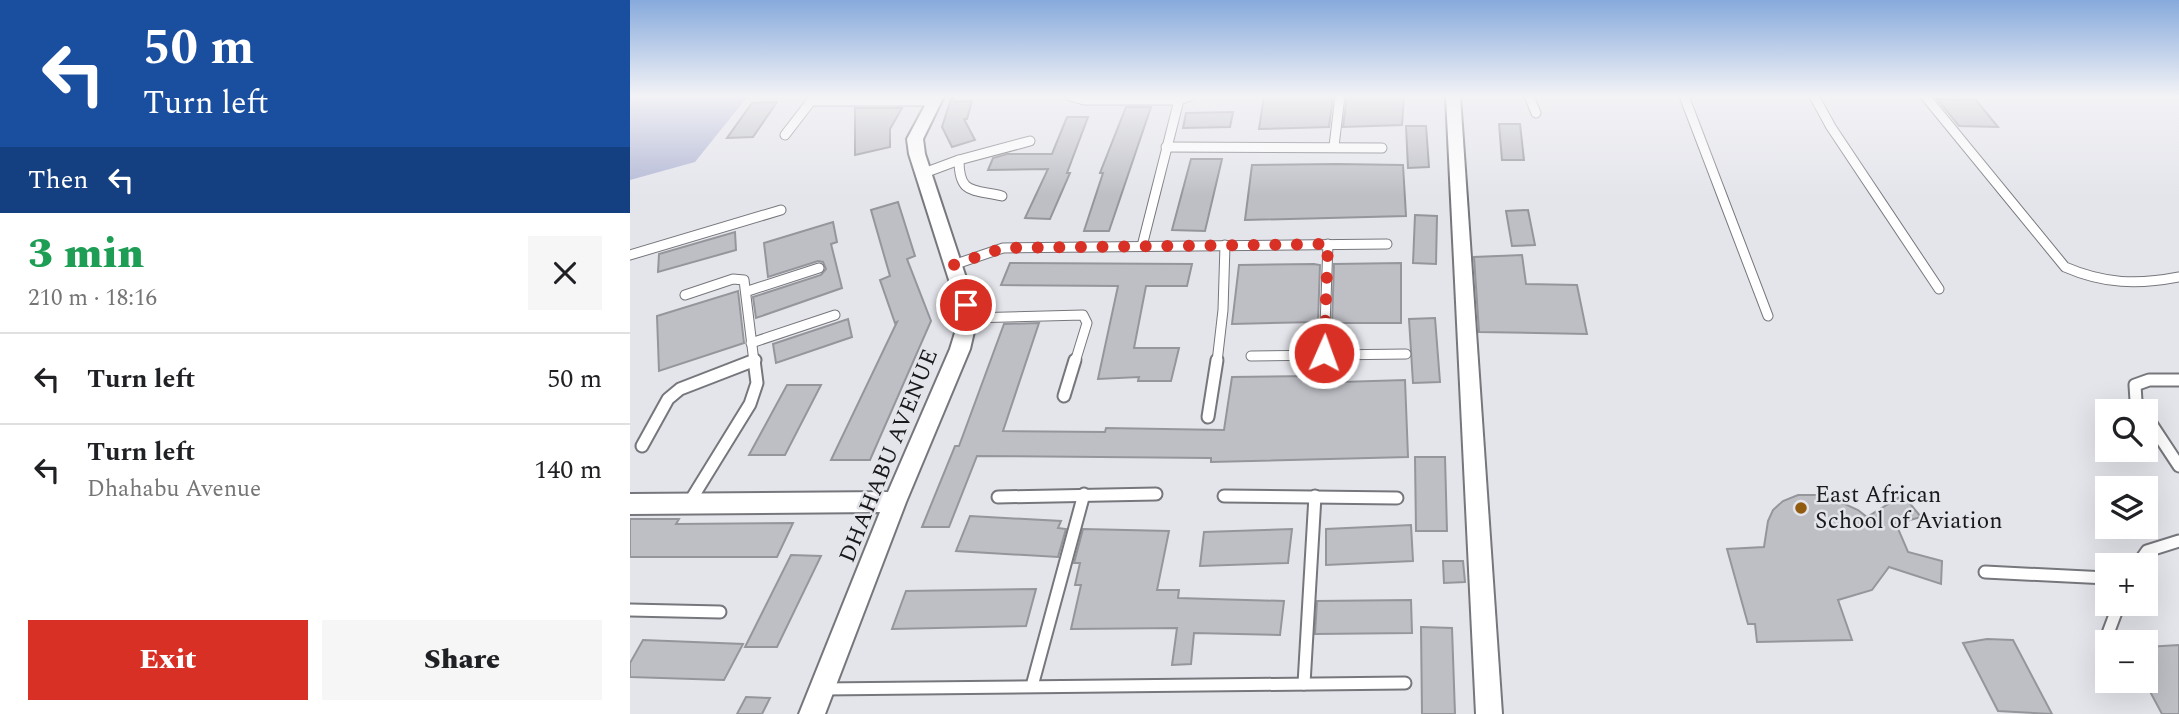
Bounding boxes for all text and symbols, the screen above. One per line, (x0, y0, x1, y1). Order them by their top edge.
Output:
text: 50 m (143, 11, 254, 86)
icon: left (28, 28, 119, 119)
text: Turn left (143, 79, 269, 128)
text: Then (28, 160, 88, 200)
icon: left (102, 161, 140, 199)
text: 3 min (28, 223, 144, 286)
button: close (528, 236, 602, 310)
pin (936, 275, 996, 335)
text: 210 m · 18:16 (28, 281, 157, 316)
icon: arrive (947, 286, 985, 324)
position arrow (1287, 316, 1361, 390)
street label: DHAHABU AVENUE (830, 344, 948, 568)
text: Turn left (87, 359, 195, 399)
text: 50 m (547, 359, 602, 399)
icon: left (28, 360, 66, 398)
map controls (2095, 399, 2158, 693)
button: search (2095, 399, 2158, 462)
text: Turn left (87, 432, 195, 472)
text: 140 m (534, 450, 602, 490)
icon: left (28, 451, 66, 489)
text: Dhahabu Avenue (87, 472, 261, 507)
button: layers (2095, 476, 2158, 539)
place label: East African School of Aviation (1815, 478, 2003, 539)
marker: East African School of Aviation (1793, 500, 1809, 516)
button: + (2095, 553, 2158, 616)
button: Exit (28, 620, 308, 700)
button: Share (322, 620, 602, 700)
button: − (2095, 630, 2158, 693)

